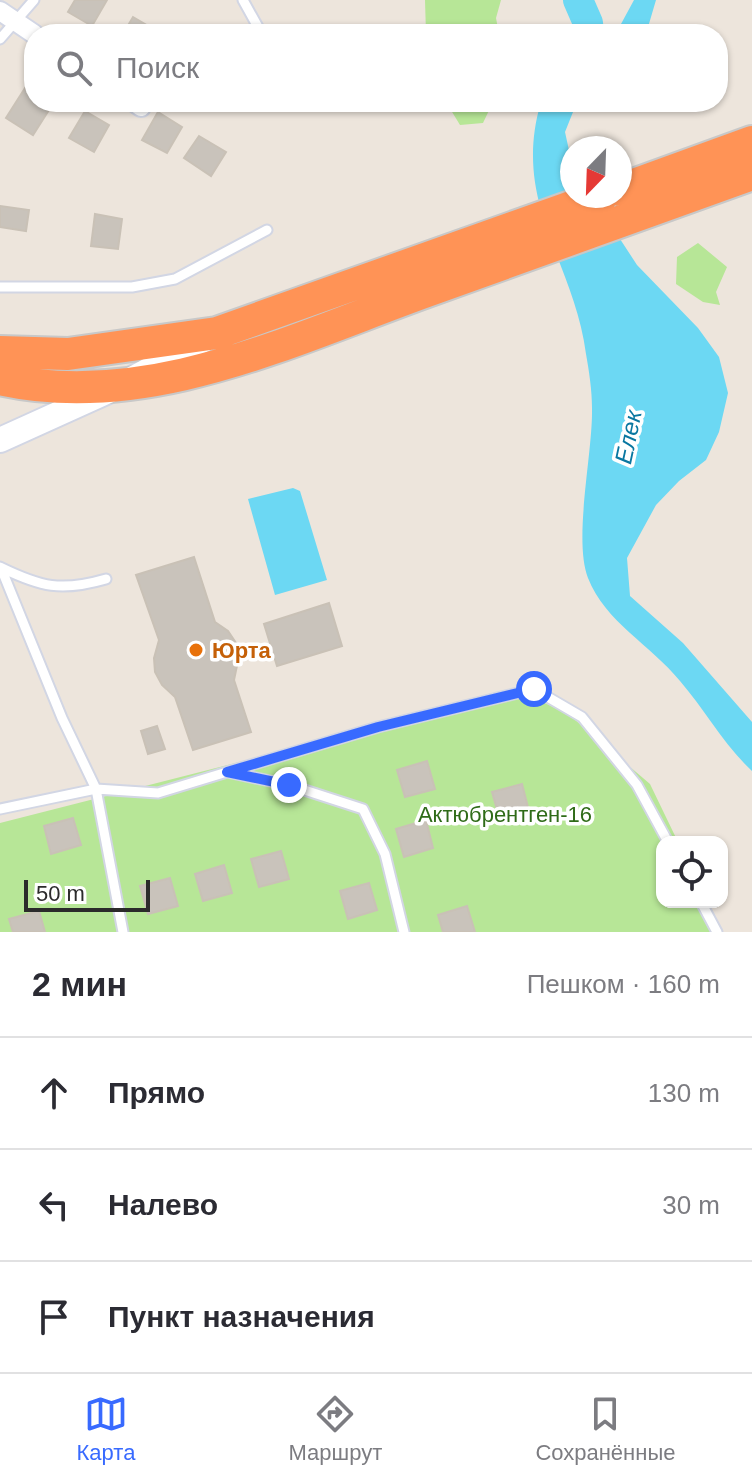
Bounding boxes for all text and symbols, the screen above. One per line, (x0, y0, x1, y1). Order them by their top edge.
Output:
search box (24, 24, 728, 112)
icon: search (52, 46, 96, 90)
text: Поиск (116, 51, 199, 84)
north arrow (560, 136, 632, 208)
water label: Елек (609, 406, 647, 466)
place label: Юрта (212, 638, 272, 663)
marker: Юрта (187, 641, 205, 659)
route start (516, 671, 552, 707)
route end (271, 767, 307, 803)
park label: Актюбрентген-16 (418, 802, 592, 827)
map controls (656, 836, 728, 908)
button: locate (656, 836, 728, 908)
scale bar (24, 876, 150, 912)
text: 50 m (36, 881, 85, 906)
text: 2 мин (32, 965, 127, 1003)
text: Пешком · 160 m (527, 969, 720, 999)
icon: ahead (32, 1071, 76, 1115)
text: Прямо (108, 1076, 205, 1109)
text: 130 m (648, 1078, 720, 1108)
icon: left (32, 1183, 76, 1227)
text: Налево (108, 1188, 218, 1221)
text: 30 m (662, 1190, 720, 1220)
icon: arrive (32, 1295, 76, 1339)
text: Пункт назначения (108, 1300, 375, 1333)
tab: Карта (77, 1392, 135, 1466)
tab: Маршрут (289, 1392, 382, 1466)
tab: Сохранённые (535, 1392, 675, 1466)

